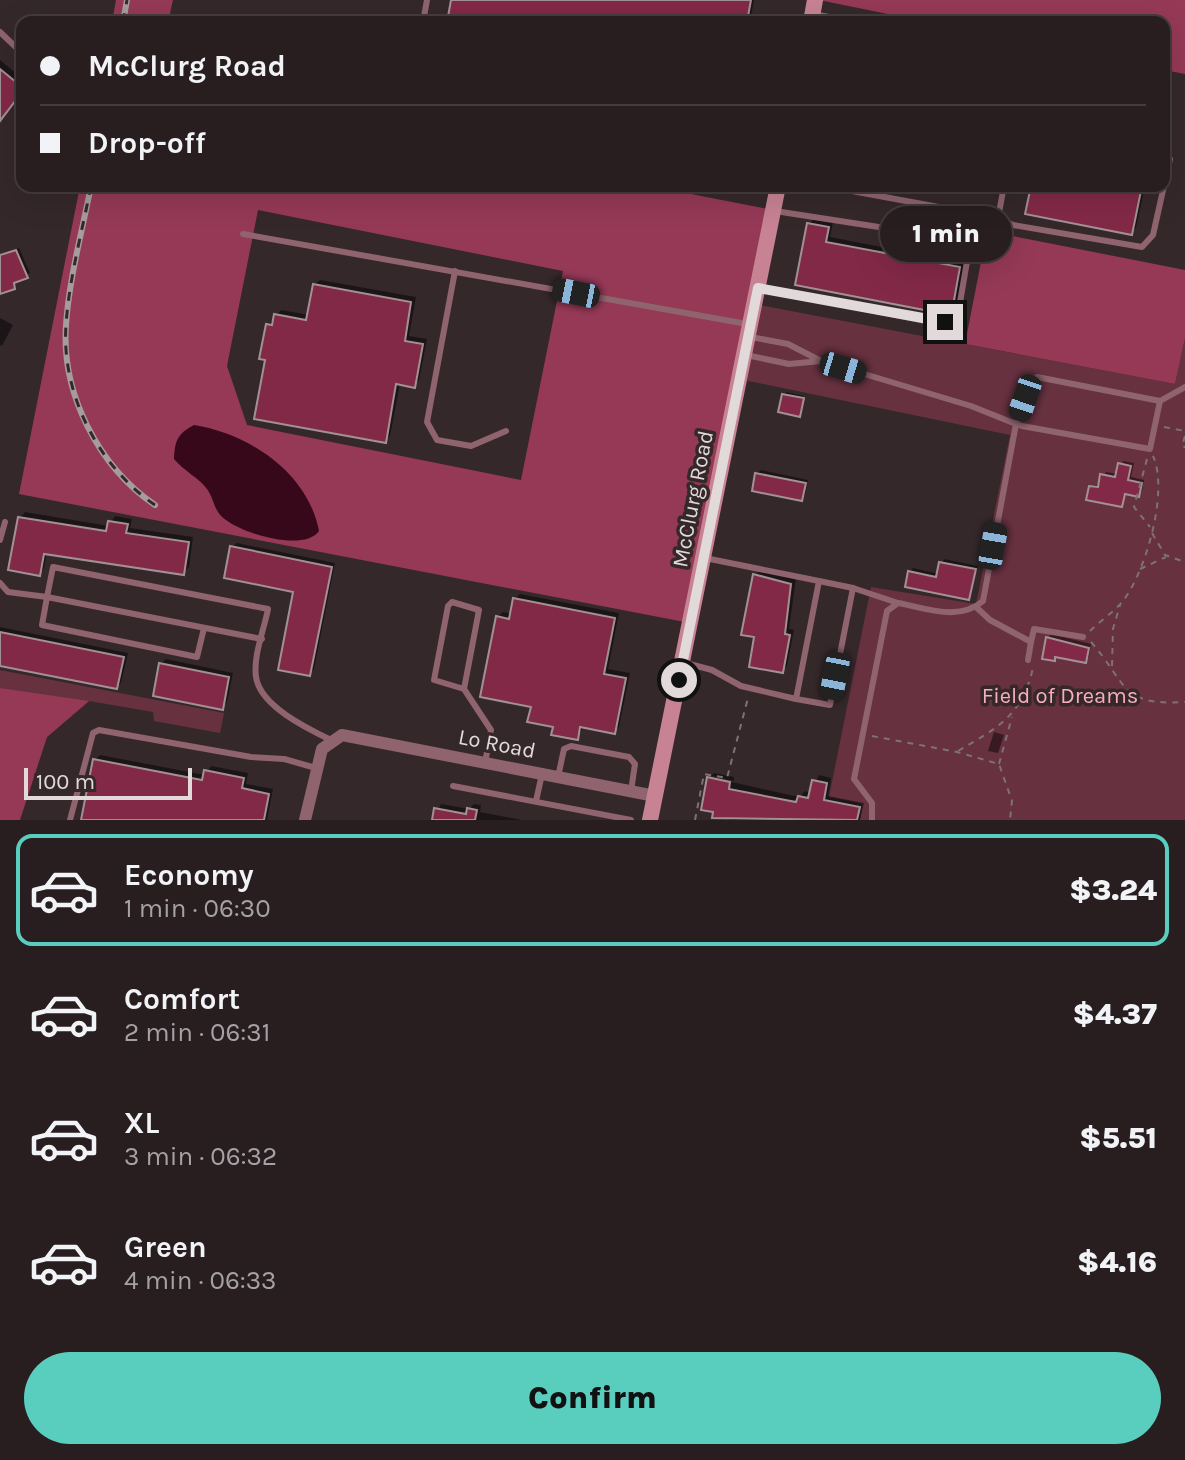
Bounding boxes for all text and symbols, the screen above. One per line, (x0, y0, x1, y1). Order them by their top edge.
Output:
text: McClurg Road (88, 48, 286, 84)
text: Drop-off (88, 125, 206, 161)
callout: 1 min (879, 206, 1011, 262)
text: 1 min (912, 218, 980, 249)
car (550, 277, 602, 309)
route end (927, 304, 963, 340)
car (817, 350, 869, 386)
car (1006, 371, 1044, 425)
street label: McClurg Road (667, 428, 719, 570)
car (977, 520, 1009, 572)
car (819, 650, 851, 702)
route start (661, 662, 697, 698)
park label: Field of Dreams (982, 683, 1138, 709)
street label: Lo Road (456, 724, 538, 764)
scale bar (24, 764, 192, 800)
text: 100 m (36, 769, 95, 795)
icon: car (28, 854, 100, 926)
text: Economy (124, 857, 254, 893)
text: $3.24 (1069, 872, 1157, 908)
text: 1 min · 06:30 (124, 893, 271, 924)
icon: car (28, 978, 100, 1050)
text: Comfort (124, 981, 240, 1017)
text: $4.37 (1072, 996, 1157, 1032)
text: 2 min · 06:31 (124, 1017, 270, 1048)
icon: car (28, 1102, 100, 1174)
text: XL (124, 1105, 159, 1141)
text: $5.51 (1079, 1120, 1157, 1156)
text: 3 min · 06:32 (124, 1141, 277, 1172)
icon: car (28, 1226, 100, 1298)
text: Green (124, 1229, 207, 1265)
text: $4.16 (1077, 1244, 1157, 1280)
text: 4 min · 06:33 (124, 1265, 276, 1296)
button: Confirm (24, 1352, 1161, 1444)

